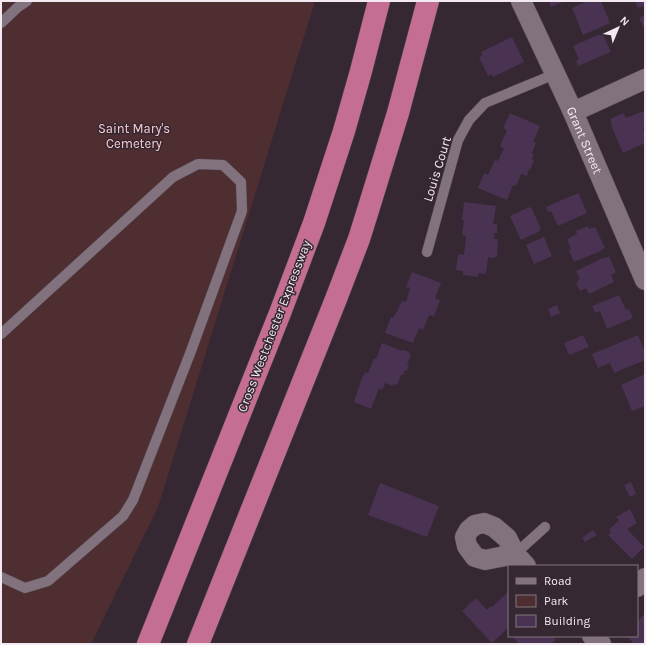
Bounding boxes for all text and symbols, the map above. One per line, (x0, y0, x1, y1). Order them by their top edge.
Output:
north arrow (598, 8, 638, 48)
text: N (617, 14, 632, 29)
street label: Grant Street (564, 104, 606, 176)
park label: Saint Mary's Cemetery (98, 121, 170, 151)
street label: Louis Court (420, 134, 454, 203)
street label: Cross Westchester Expressway (234, 238, 314, 414)
legend (508, 565, 638, 637)
text: Road (544, 574, 572, 588)
text: Park (544, 594, 569, 608)
text: Building (544, 614, 591, 628)

